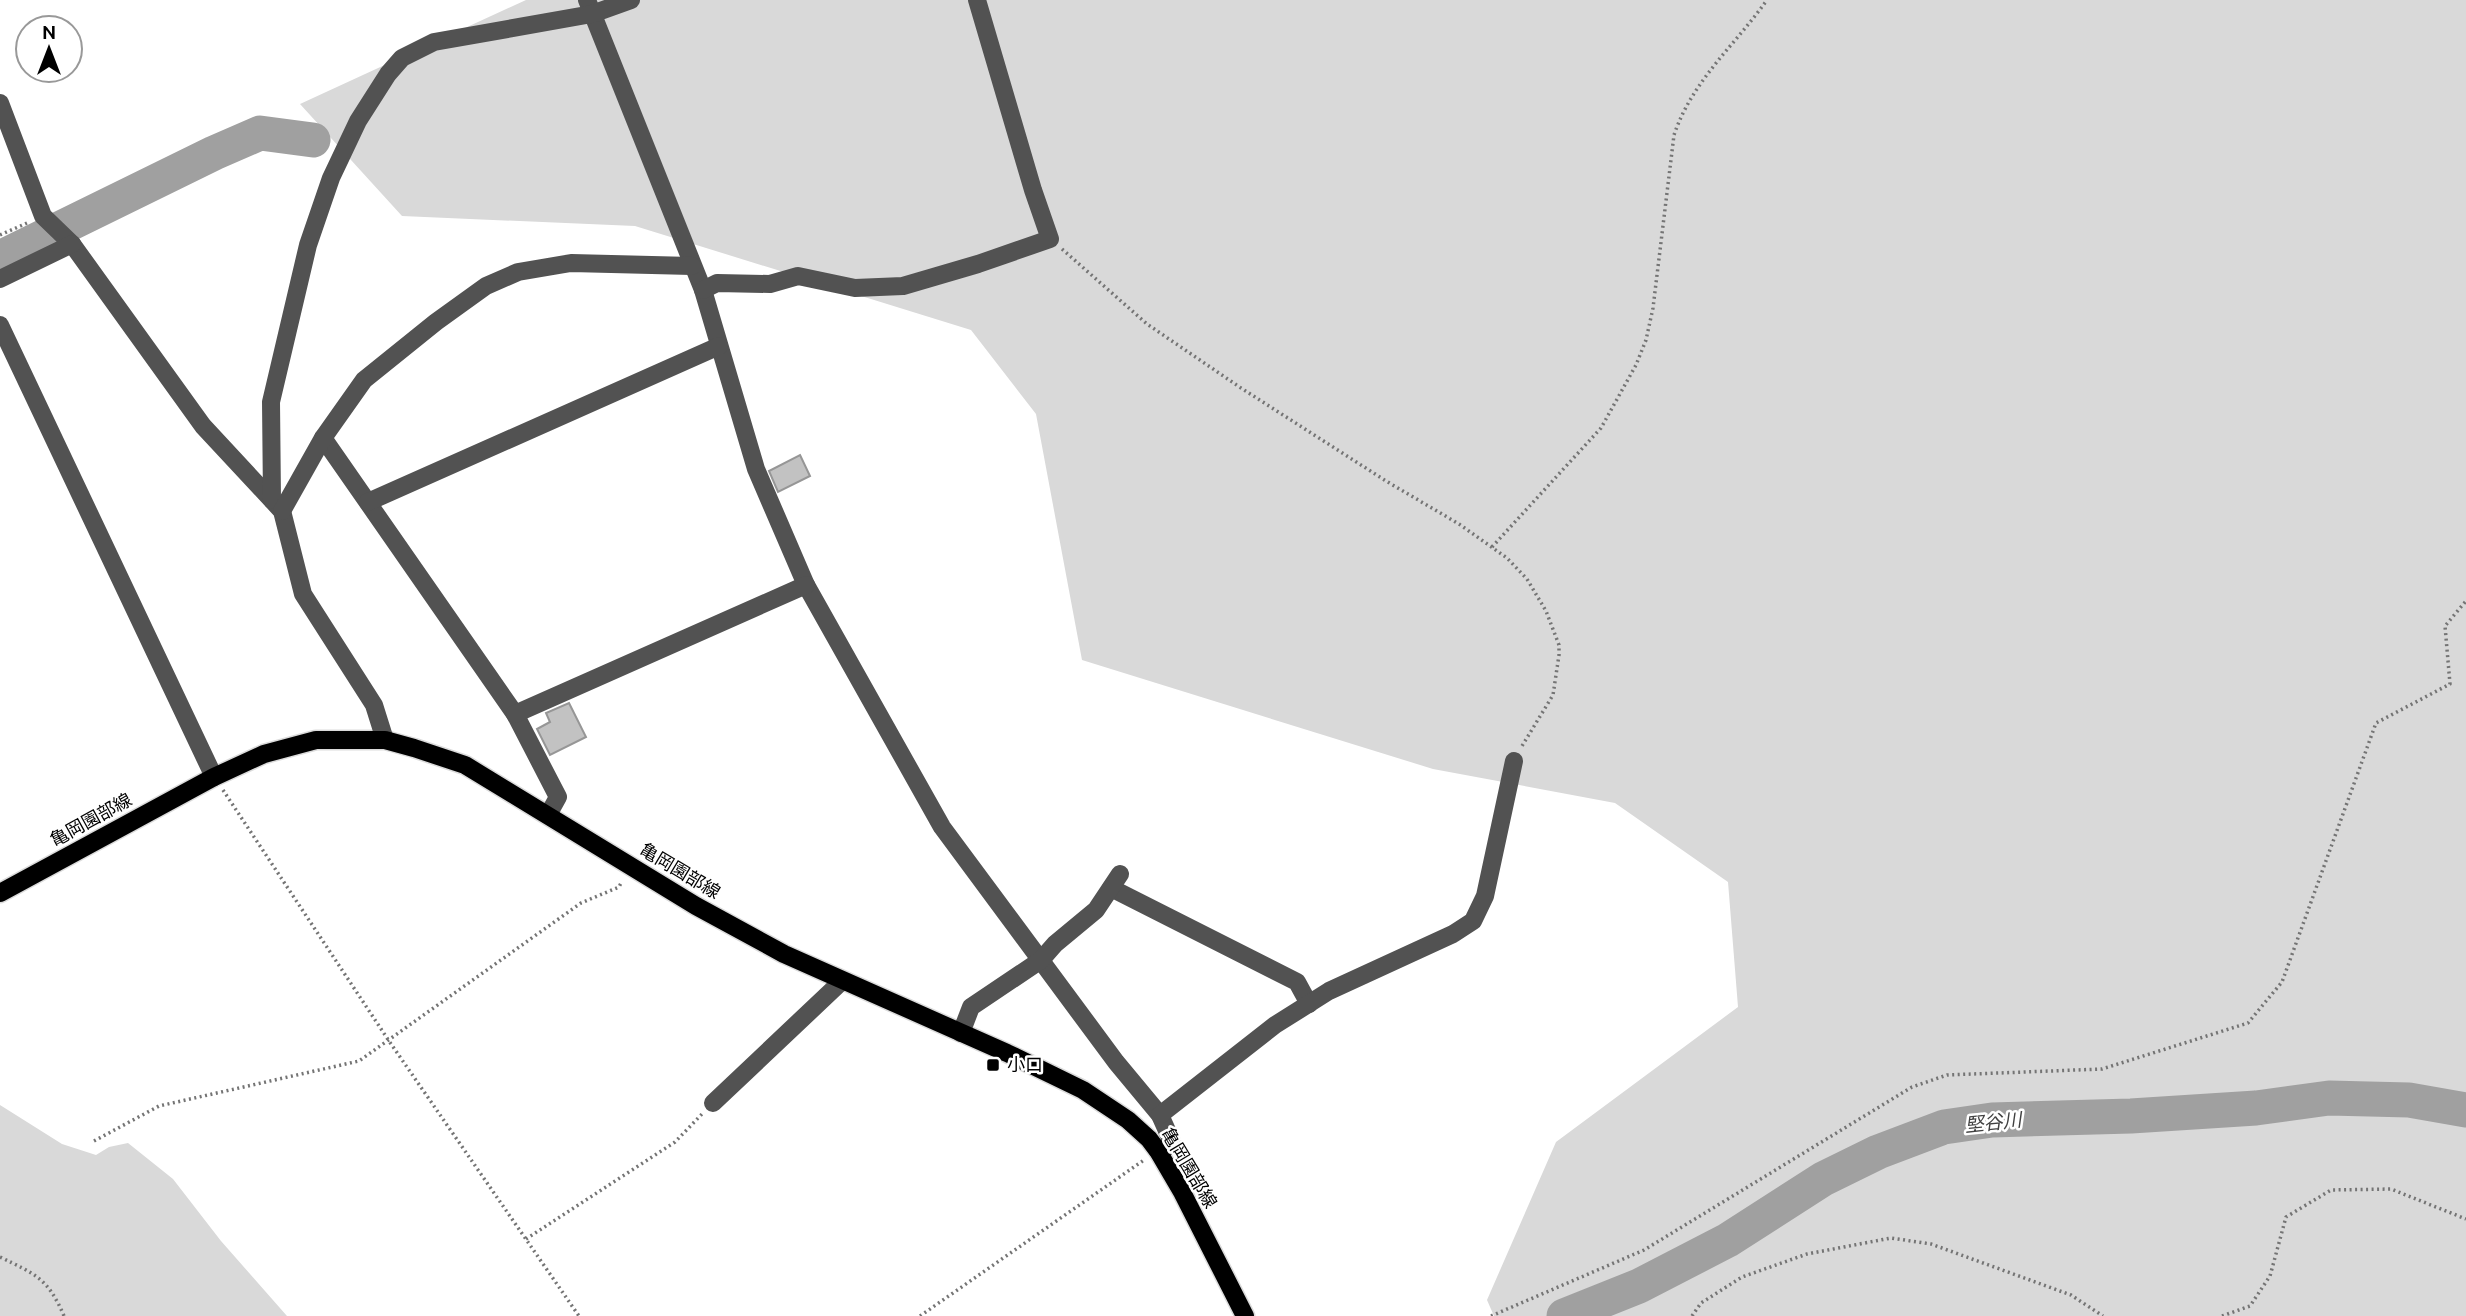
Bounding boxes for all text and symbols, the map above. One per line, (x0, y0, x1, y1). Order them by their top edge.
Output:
north arrow (14, 14, 84, 84)
text: N (42, 21, 56, 43)
street label: 亀岡園部線 (46, 789, 135, 850)
street label: 亀岡園部線 (637, 838, 724, 902)
place label: 小口 (1007, 1054, 1043, 1074)
marker: 小口 (985, 1057, 1001, 1073)
water label: 堅谷川 (1963, 1108, 2024, 1136)
street label: 亀岡園部線 (1158, 1124, 1222, 1211)

